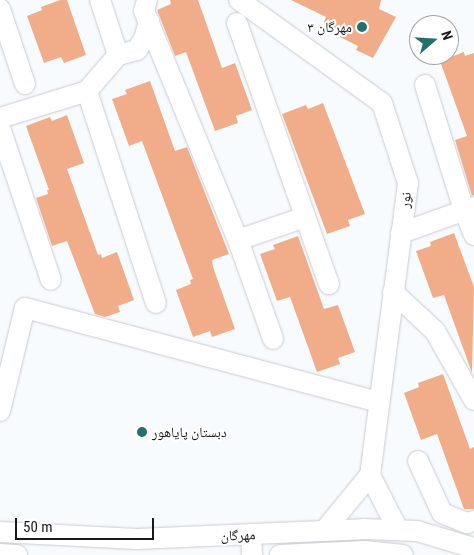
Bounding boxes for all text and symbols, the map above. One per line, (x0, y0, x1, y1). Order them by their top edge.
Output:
north arrow (409, 15, 459, 65)
place label: مهرگان ۳ (308, 19, 352, 35)
marker: مهرگان ۳ (356, 21, 368, 33)
text: N (438, 29, 456, 42)
street label: نور (396, 191, 414, 209)
place label: دبستان پایاهور (152, 424, 227, 440)
marker: دبستان پایاهور (136, 426, 148, 438)
scale bar (18, 508, 156, 540)
text: 50 m (23, 518, 53, 536)
street label: مهرگان (220, 526, 256, 544)

